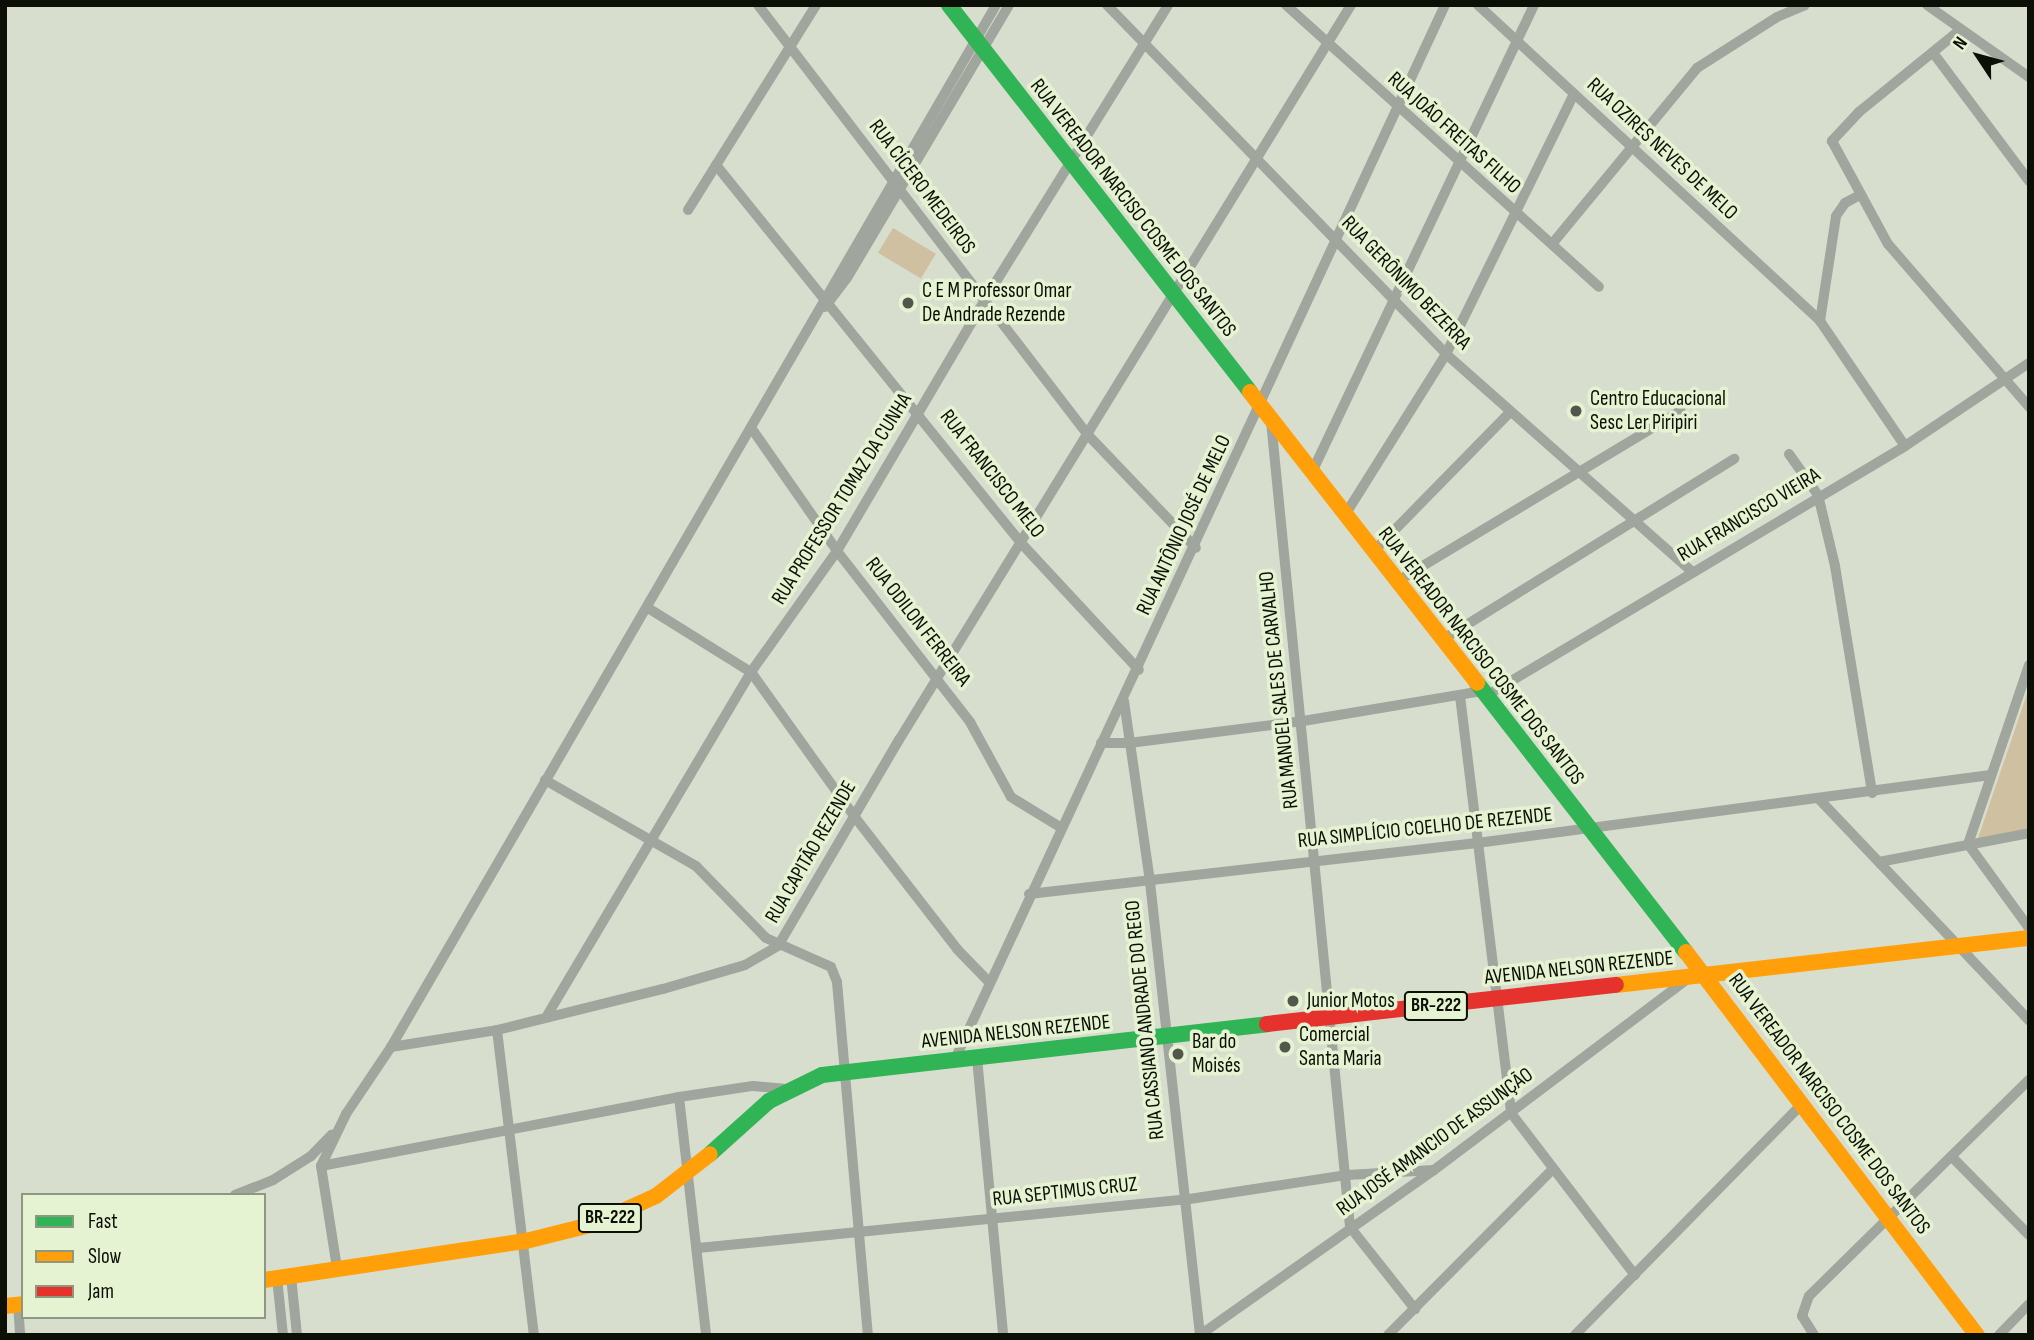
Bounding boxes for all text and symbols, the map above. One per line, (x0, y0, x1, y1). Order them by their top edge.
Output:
north arrow (1943, 21, 2013, 91)
text: N (1948, 32, 1973, 54)
street label: RUA JOÃO FREITAS FILHO (1382, 67, 1526, 199)
street label: RUA OZIRES NEVES DE MELO (1581, 73, 1743, 225)
street label: RUA VEREADOR NARCISO COSME DOS SANTOS (1025, 74, 1241, 342)
street label: RUA CÍCERO MEDEIROS (863, 115, 981, 259)
street label: RUA GERÔNIMO BEZERRA (1336, 211, 1476, 355)
place label: C E M Professor Omar De Andrade Rezende (922, 278, 1071, 328)
marker: C E M Professor Omar De Andrade Rezende (900, 295, 916, 311)
place label: Centro Educacional Sesc Ler Piripiri (1590, 386, 1726, 436)
street label: RUA PROFESSOR TOMAZ DA CUNHA (767, 389, 917, 609)
marker: Centro Educacional Sesc Ler Piripiri (1568, 403, 1584, 419)
street label: RUA FRANCISCO MELO (934, 405, 1050, 543)
street label: RUA ANTÔNIO JOSÉ DE MELO (1131, 431, 1237, 619)
street label: RUA FRANCISCO VIEIRA (1673, 463, 1825, 567)
street label: RUA VEREADOR NARCISO COSME DOS SANTOS (1373, 522, 1589, 790)
street label: RUA ODILON FERREIRA (860, 553, 976, 691)
street label: RUA MANOEL SALES DE CARVALHO (1254, 570, 1304, 810)
street label: RUA CAPITÃO REZENDE (760, 776, 862, 928)
street label: RUA SIMPLÍCIO COELHO DE REZENDE (1296, 802, 1554, 854)
street label: RUA CASSIANO ANDRADE DO REGO (1120, 899, 1170, 1141)
street label: AVENIDA NELSON REZENDE (1483, 946, 1675, 990)
street label: RUA VEREADOR NARCISO COSME DOS SANTOS (1723, 969, 1935, 1239)
place label: Junior Motos (1307, 988, 1395, 1014)
road number: BR-222 (1403, 990, 1469, 1022)
marker: Junior Motos (1285, 993, 1301, 1009)
street label: AVENIDA NELSON REZENDE (920, 1010, 1112, 1054)
place label: Comercial Santa Maria (1299, 1022, 1382, 1072)
place label: Bar do Moisés (1192, 1029, 1241, 1079)
marker: Comercial Santa Maria (1277, 1039, 1293, 1055)
marker: Bar do Moisés (1170, 1046, 1186, 1062)
street label: RUA JOSÉ AMANCIO DE ASSUNÇÃO (1332, 1062, 1538, 1222)
street label: RUA SEPTIMUS CRUZ (991, 1172, 1139, 1212)
legend (21, 1193, 266, 1319)
road number: BR-222 (577, 1202, 643, 1234)
text: Fast (88, 1209, 118, 1234)
text: Slow (88, 1244, 121, 1269)
text: Jam (88, 1279, 114, 1304)

